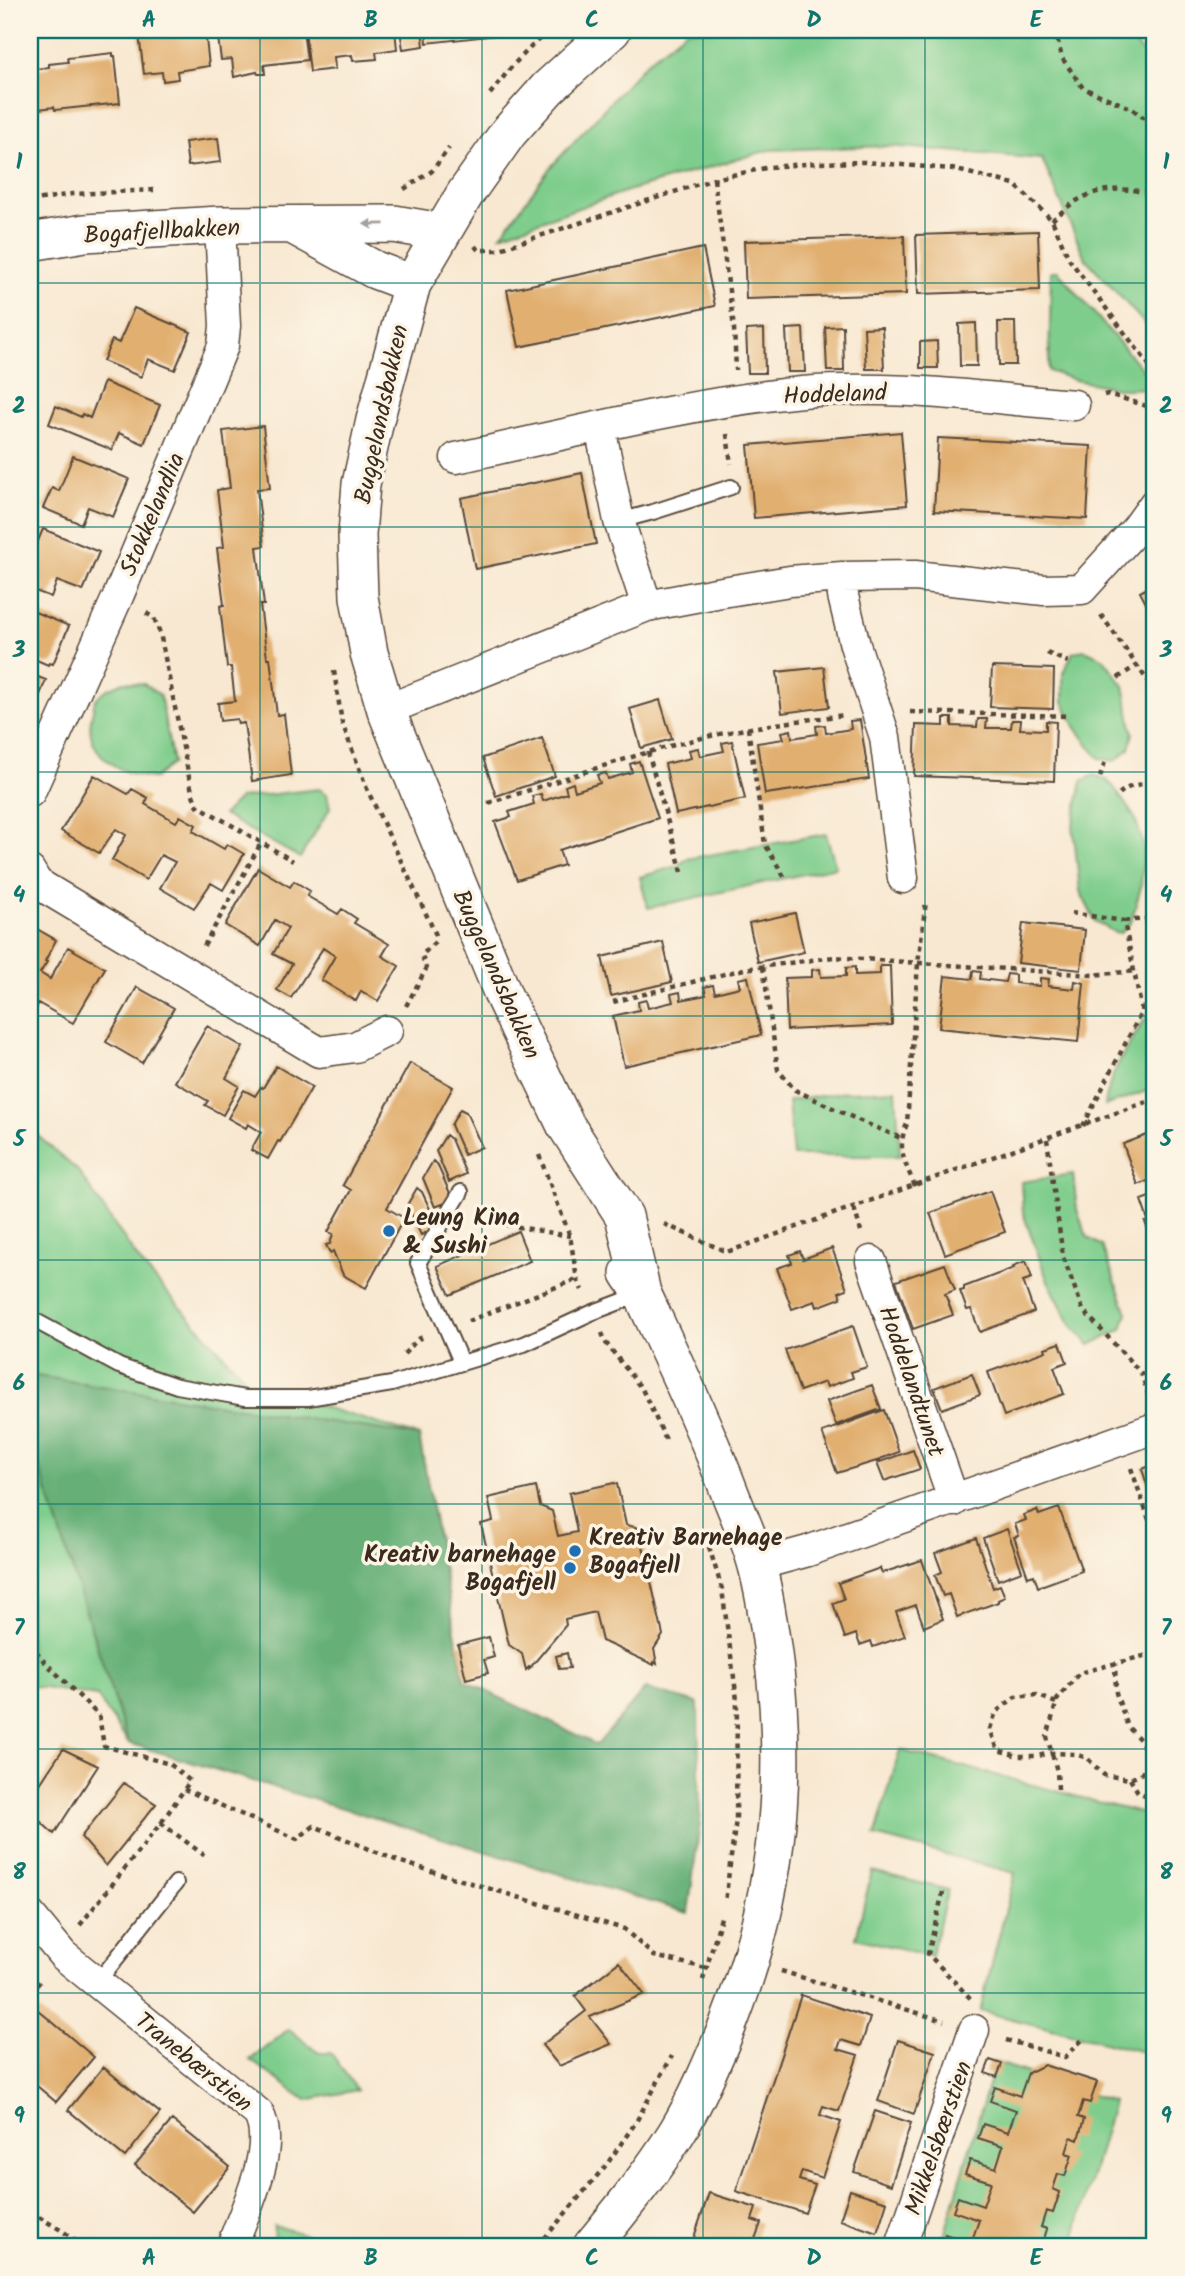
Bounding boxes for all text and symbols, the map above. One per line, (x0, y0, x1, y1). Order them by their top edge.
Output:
text: A (142, 3, 156, 39)
text: B (364, 3, 378, 39)
text: C (585, 3, 599, 39)
text: D (806, 3, 822, 39)
text: E (1030, 3, 1044, 39)
text: 1 (16, 145, 23, 181)
text: 1 (1163, 145, 1170, 181)
street label: Bogafjellbakken (83, 209, 241, 256)
one-way arrow (362, 219, 384, 230)
street label: Buggelandsbakken (344, 321, 421, 508)
street label: Hoddeland (783, 374, 889, 417)
text: 2 (12, 389, 26, 425)
text: 2 (1159, 389, 1173, 425)
street label: Stokkelandlia (110, 447, 197, 582)
text: 3 (12, 633, 26, 669)
text: 3 (1159, 633, 1173, 669)
text: 4 (13, 878, 26, 914)
text: 4 (1160, 878, 1173, 914)
street label: Buggelandsbakken (441, 883, 551, 1066)
text: 5 (12, 1122, 27, 1158)
text: 5 (1159, 1122, 1174, 1158)
place label: Leung Kina & Sushi (403, 1199, 520, 1266)
marker: Leung Kina & Sushi (381, 1223, 397, 1239)
street label: Hoddelandtunet (867, 1301, 955, 1463)
text: 6 (13, 1366, 25, 1402)
text: 6 (1160, 1366, 1172, 1402)
place label: Kreativ Barnehage Bogafjell (589, 1519, 783, 1586)
place label: Kreativ barnehage Bogafjell (364, 1536, 557, 1603)
marker: Kreativ Barnehage Bogafjell (567, 1543, 583, 1559)
marker: Kreativ barnehage Bogafjell (562, 1560, 578, 1576)
text: 7 (14, 1611, 26, 1647)
text: 7 (1161, 1611, 1173, 1647)
text: 8 (12, 1855, 26, 1891)
text: 8 (1159, 1855, 1173, 1891)
street label: Tranebærstien (125, 2003, 261, 2123)
street label: Mikkelsbærstien (895, 2056, 984, 2221)
text: 9 (13, 2099, 25, 2135)
text: 9 (1160, 2099, 1172, 2135)
text: A (142, 2241, 156, 2276)
text: B (364, 2241, 378, 2276)
text: C (585, 2241, 599, 2276)
text: D (806, 2241, 822, 2276)
text: E (1030, 2241, 1044, 2276)

